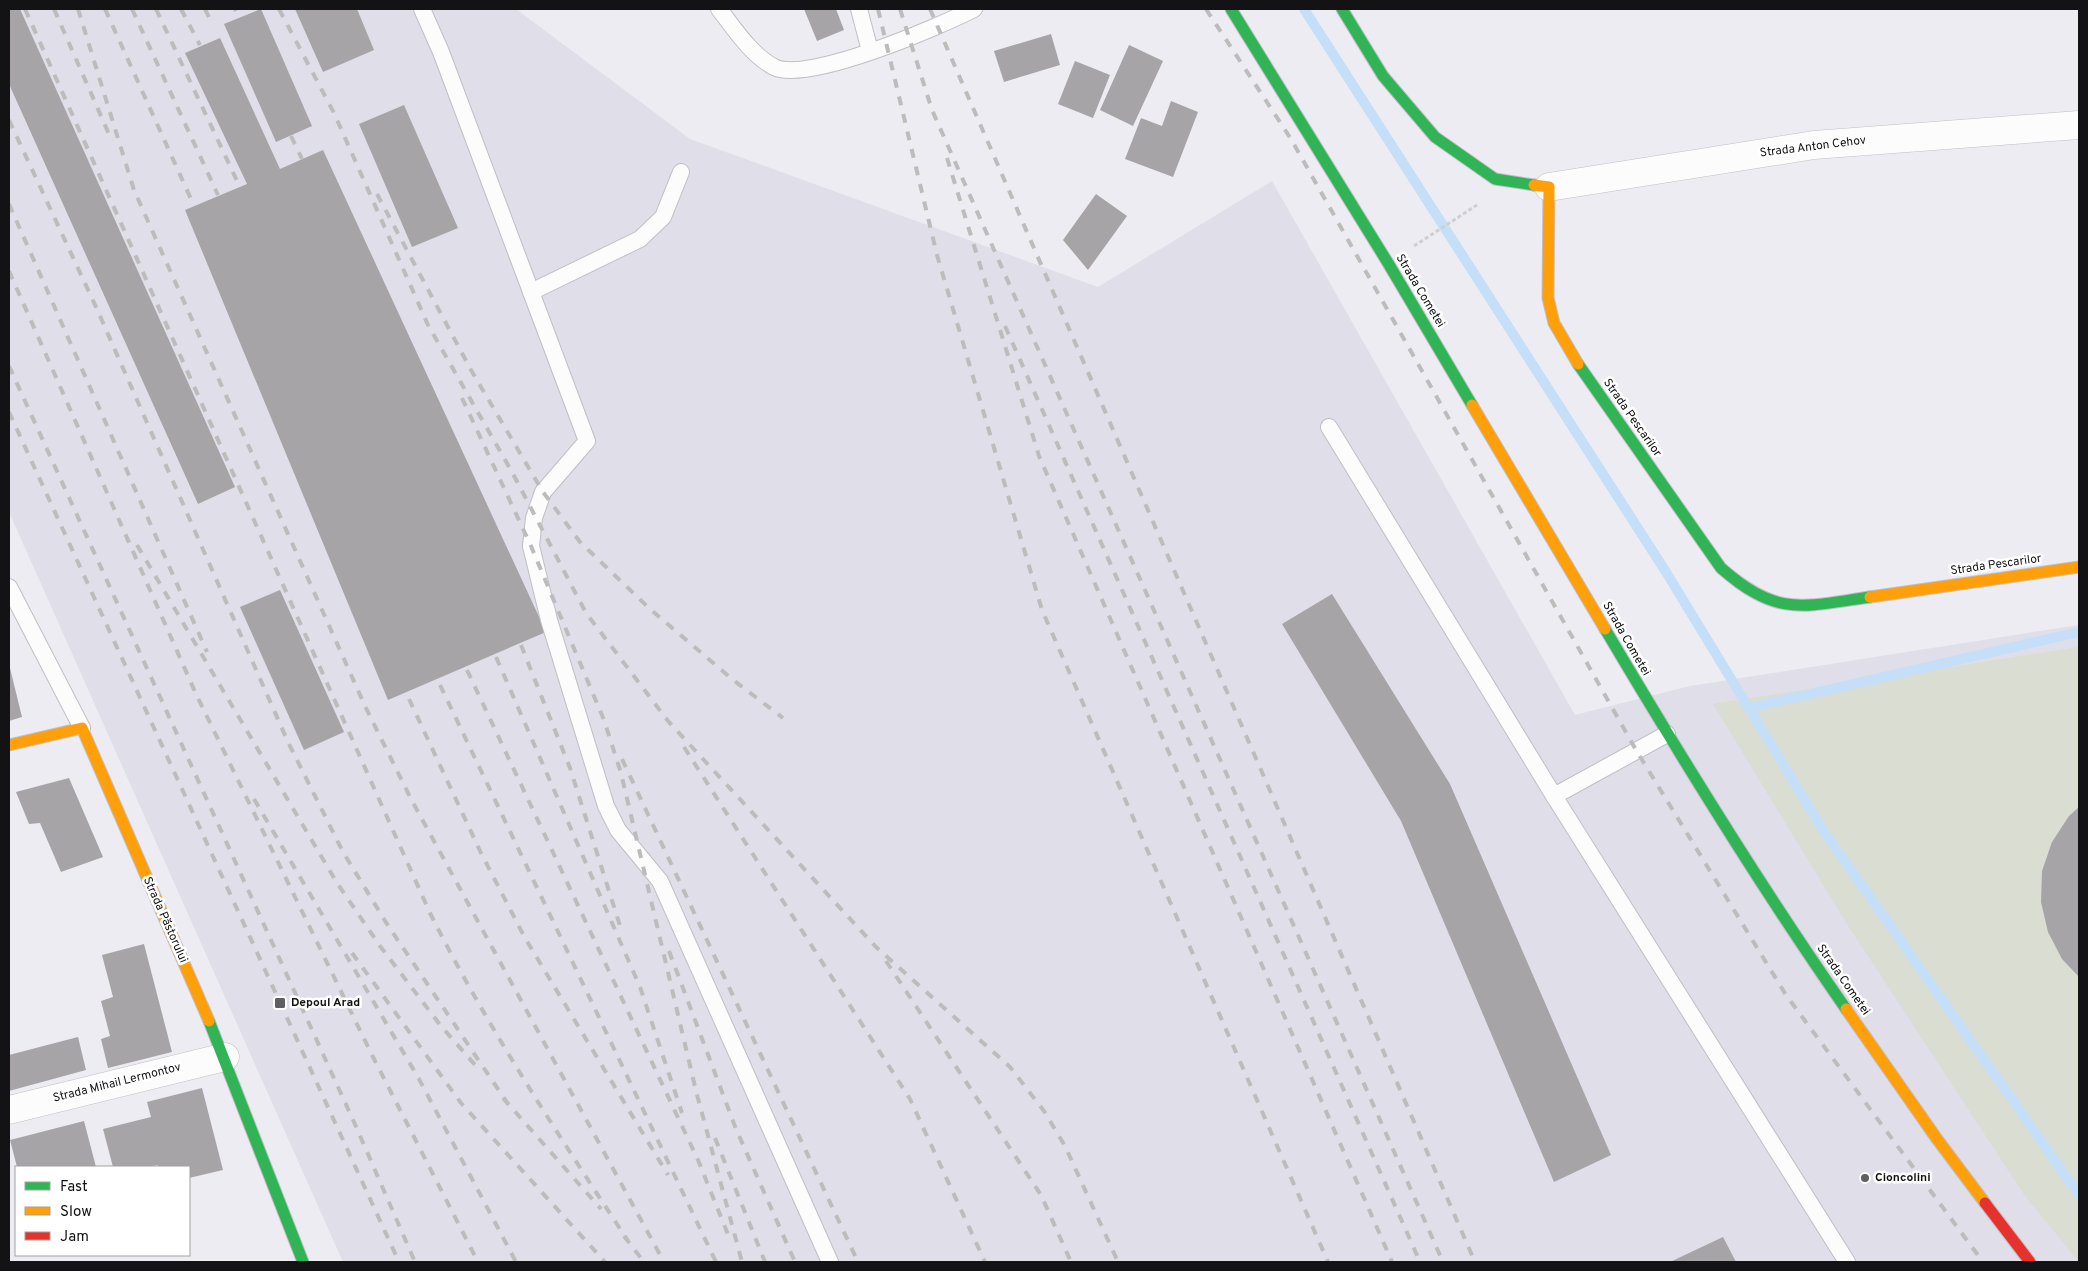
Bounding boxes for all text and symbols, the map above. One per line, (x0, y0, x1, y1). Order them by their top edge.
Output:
street label: Strada Anton Cehov (1759, 133, 1867, 161)
street label: Strada Cometei (1392, 251, 1448, 331)
street label: Strada Pescarilor (1599, 376, 1665, 460)
street label: Strada Pescarilor (1949, 551, 2043, 579)
street label: Strada Cometei (1598, 599, 1654, 679)
street label: Strada Păstorului (139, 875, 191, 965)
street label: Strada Cometei (1813, 941, 1873, 1019)
place label: Depoul Arad (291, 995, 360, 1011)
marker: Depoul Arad (273, 996, 287, 1010)
street label: Strada Mihail Lermontov (51, 1059, 183, 1107)
legend (15, 1166, 190, 1256)
place label: Cioncolini (1875, 1170, 1931, 1186)
marker: Cioncolini (1859, 1172, 1871, 1184)
text: Fast (60, 1178, 88, 1197)
text: Slow (60, 1203, 92, 1222)
text: Jam (60, 1228, 89, 1247)

